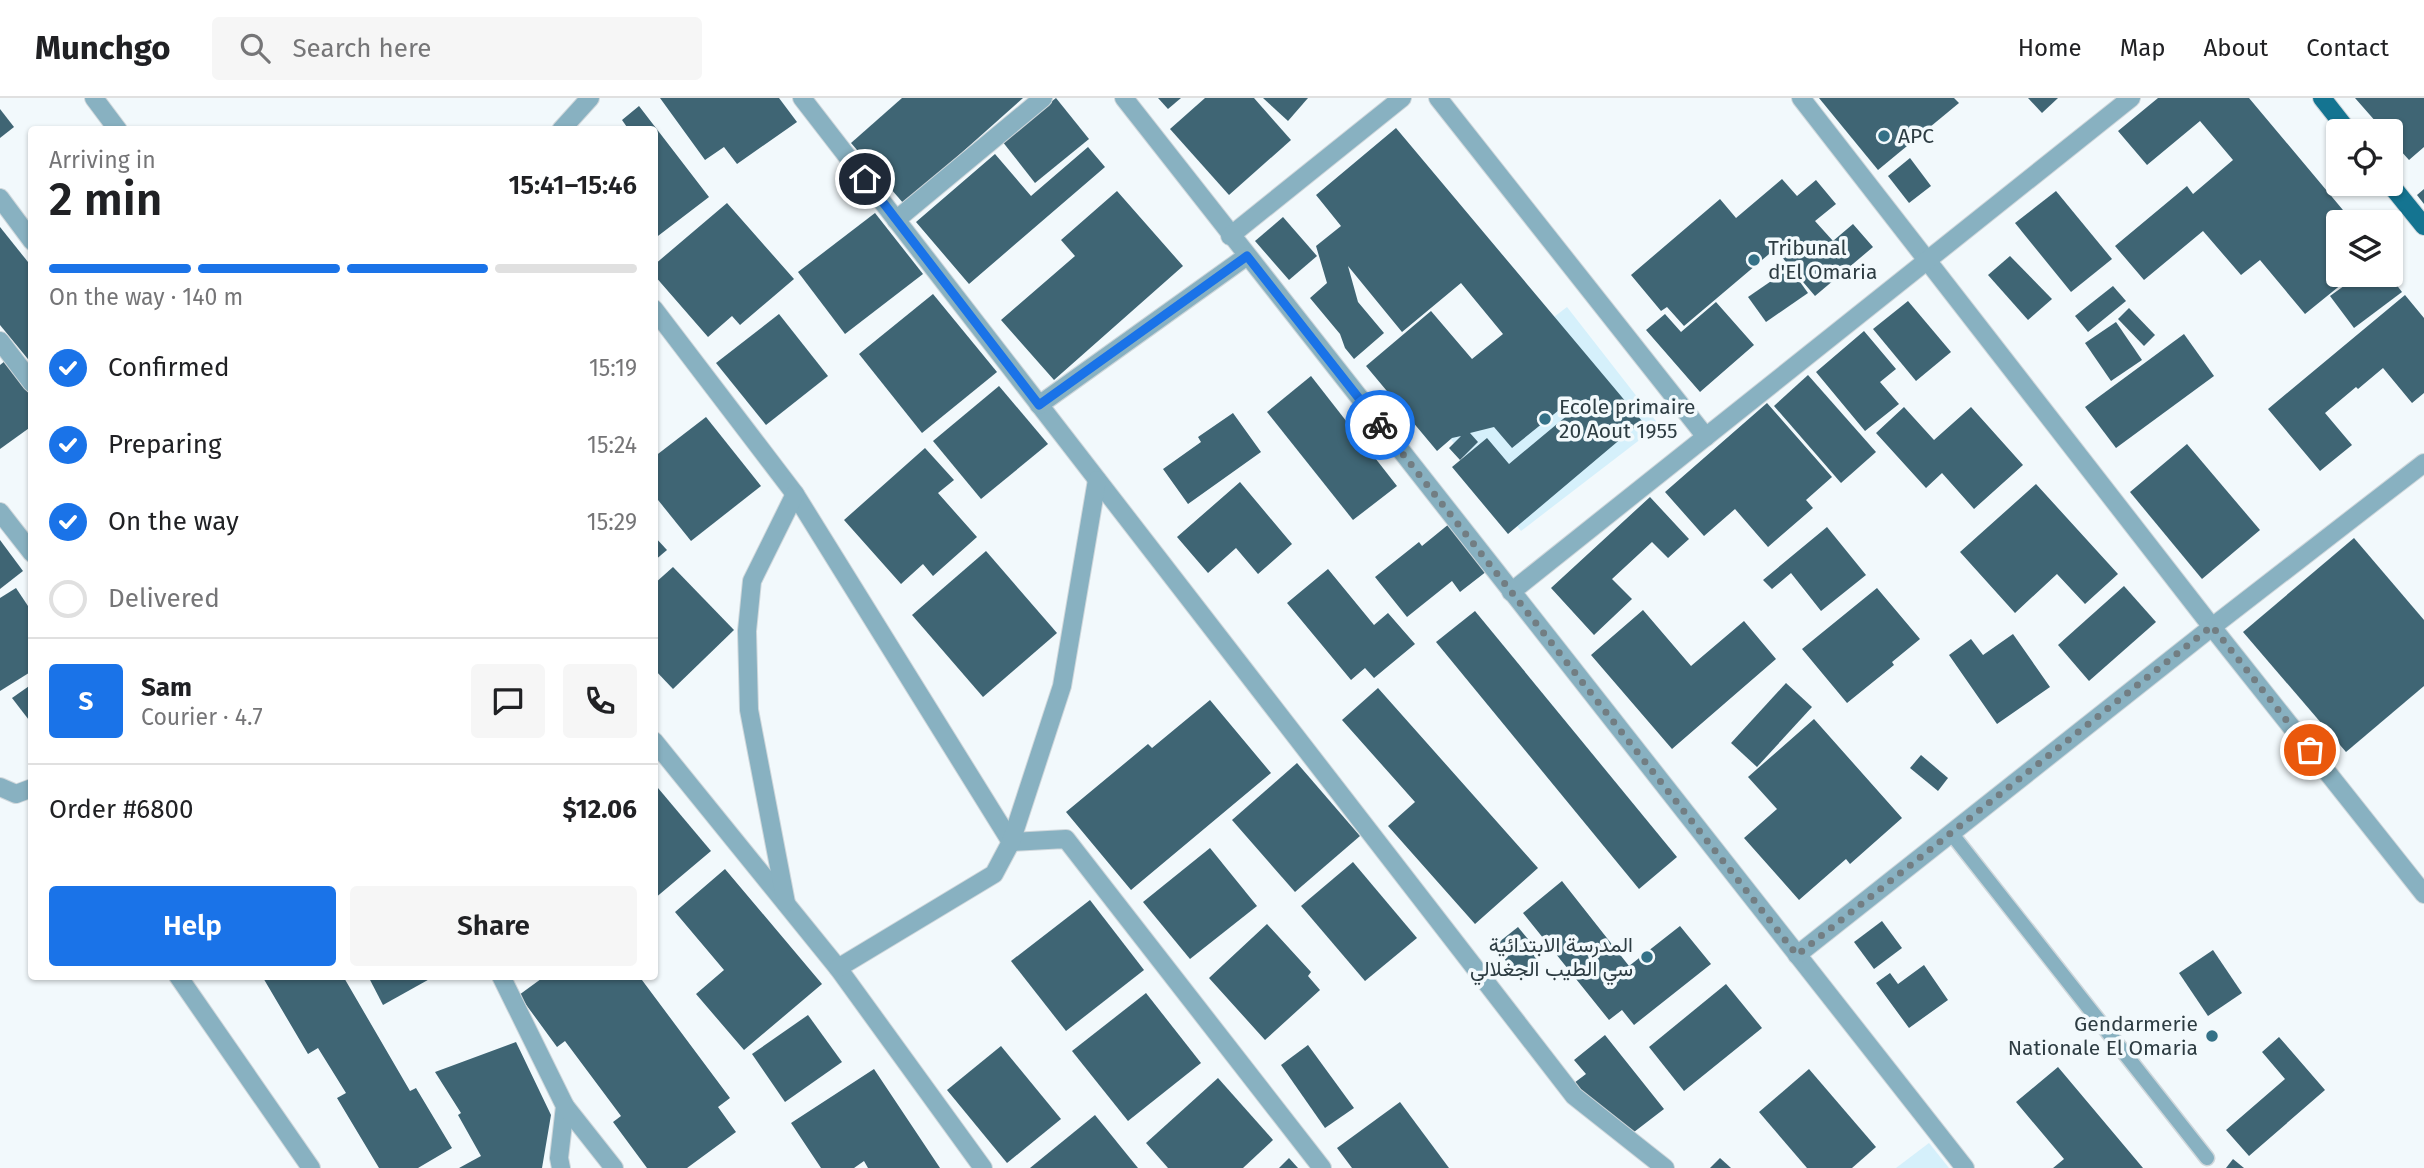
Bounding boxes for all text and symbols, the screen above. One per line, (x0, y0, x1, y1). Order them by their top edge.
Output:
search box (212, 17, 702, 80)
text: Munchgo (35, 28, 170, 68)
icon: search (236, 29, 274, 67)
text: Search here (292, 33, 431, 64)
text: Home (2018, 34, 2082, 62)
text: Map (2120, 34, 2166, 62)
text: About (2204, 34, 2268, 62)
text: Contact (2306, 34, 2389, 62)
map controls (2326, 119, 2403, 287)
button: locate (2326, 119, 2403, 196)
place label: APC (1898, 123, 1934, 149)
marker: APC (1876, 128, 1892, 144)
text: Arriving in (49, 146, 156, 174)
pin (835, 149, 895, 209)
icon: home (846, 160, 884, 198)
text: 15:41–15:46 (508, 170, 637, 201)
text: 2 min (49, 172, 162, 227)
button: layers (2326, 210, 2403, 287)
place label: Tribunal d'El Omaria (1768, 235, 1877, 285)
marker: Tribunal d'El Omaria (1746, 252, 1762, 268)
text: On the way · 140 m (49, 283, 243, 311)
icon: check (49, 349, 87, 387)
text: Confirmed (108, 352, 229, 383)
text: 15:19 (589, 354, 637, 382)
courier (1345, 390, 1415, 460)
place label: Ecole primaire 20 Aout 1955 (1559, 394, 1696, 444)
icon: bike (1361, 406, 1399, 444)
marker: Ecole primaire 20 Aout 1955 (1537, 411, 1553, 427)
icon: check (49, 426, 87, 464)
text: Preparing (108, 429, 221, 460)
text: 15:24 (587, 431, 637, 459)
icon: check (49, 503, 87, 541)
text: On the way (108, 506, 239, 537)
text: 15:29 (587, 508, 637, 536)
text: Delivered (108, 583, 220, 614)
button: chat (471, 664, 545, 738)
button: phone (563, 664, 637, 738)
text: Sam (141, 672, 192, 703)
text: S (79, 686, 93, 717)
text: Courier · 4.7 (141, 703, 263, 731)
pin (2280, 720, 2340, 780)
icon: bag (2291, 731, 2329, 769)
text: Order #6800 (49, 794, 194, 825)
text: $12.06 (562, 794, 637, 825)
button: Help (49, 886, 336, 966)
button: Share (350, 886, 637, 966)
place label: المدرسة الابتدائية سي الطيب الجغلالي (1470, 932, 1633, 986)
marker: المدرسة الابتدائية سي الطيب الجغلالي (1639, 949, 1655, 965)
place label: Gendarmerie Nationale El Omaria (2008, 1011, 2198, 1061)
marker: Gendarmerie Nationale El Omaria (2204, 1028, 2220, 1044)

